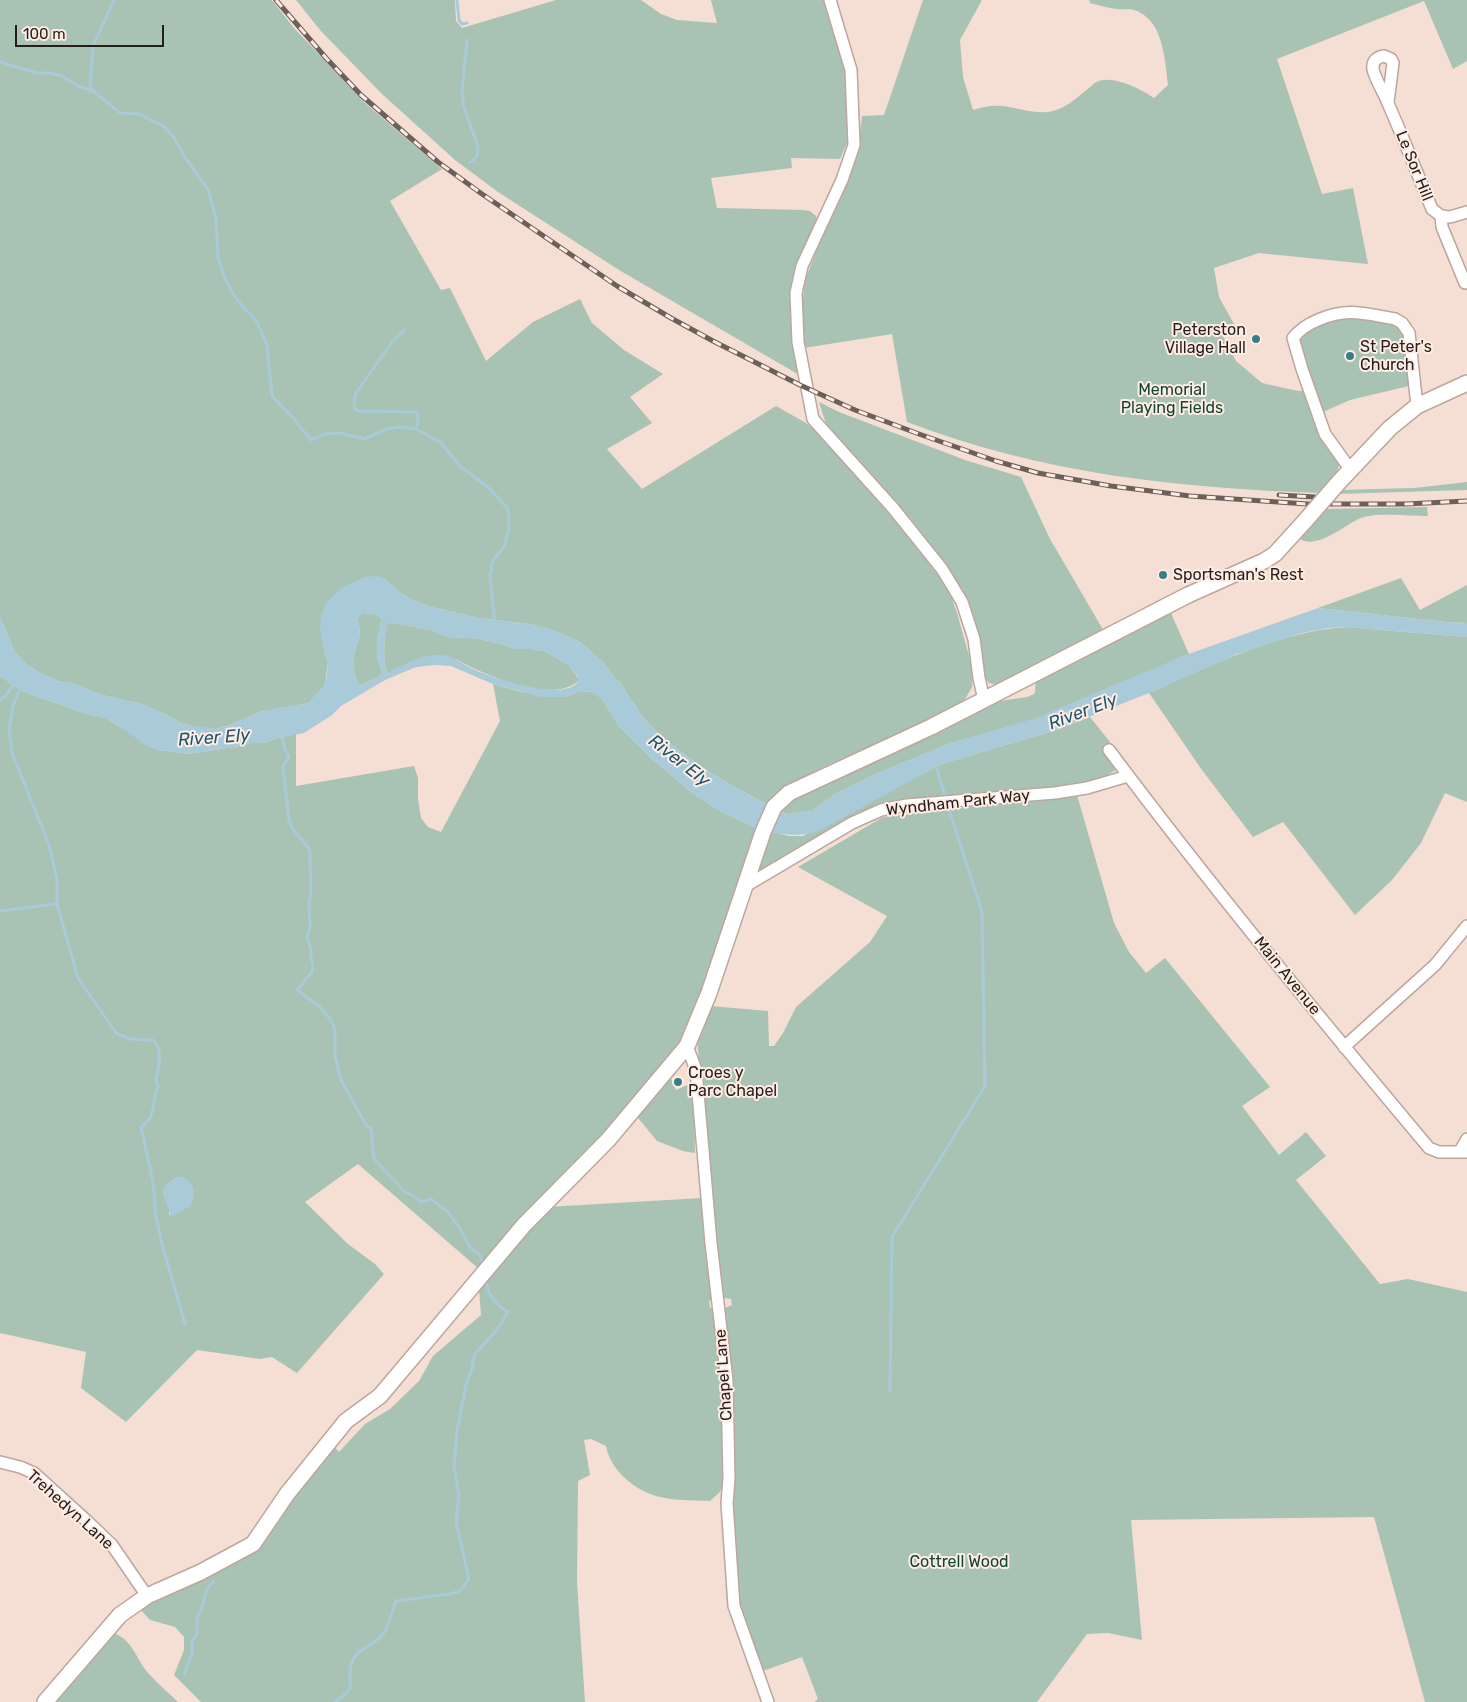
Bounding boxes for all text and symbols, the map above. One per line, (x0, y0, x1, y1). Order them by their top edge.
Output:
scale bar (18, 15, 166, 47)
text: 100 m (23, 25, 65, 43)
street label: Le Sor Hill (1391, 128, 1437, 204)
place label: Peterston Village Hall (1165, 320, 1246, 358)
marker: Peterston Village Hall (1250, 333, 1262, 345)
place label: St Peter's Church (1360, 337, 1432, 375)
marker: St Peter's Church (1344, 350, 1356, 362)
park label: Memorial Playing Fields (1121, 380, 1223, 418)
place label: Sportsman's Rest (1173, 565, 1303, 585)
marker: Sportsman's Rest (1157, 569, 1169, 581)
water label: River Ely (1045, 689, 1121, 735)
water label: River Ely (177, 725, 251, 751)
water label: River Ely (644, 730, 714, 792)
street label: Wyndham Park Way (885, 786, 1031, 820)
street label: Main Avenue (1250, 933, 1324, 1019)
place label: Croes y Parc Chapel (688, 1063, 777, 1101)
marker: Croes y Parc Chapel (672, 1076, 684, 1088)
street label: Chapel Lane (711, 1328, 737, 1422)
street label: Trehedyn Lane (23, 1466, 117, 1554)
park label: Cottrell Wood (909, 1552, 1009, 1572)

